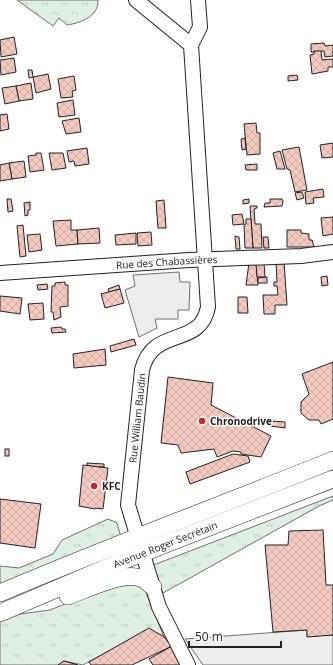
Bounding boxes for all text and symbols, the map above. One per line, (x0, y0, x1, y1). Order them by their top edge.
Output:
street label: Rue des Chabassières (115, 252, 218, 272)
street label: Rue William Baudin (125, 372, 149, 464)
place label: Chronodrive (210, 414, 272, 428)
marker: Chronodrive (197, 416, 207, 426)
place label: KFC (102, 479, 121, 493)
marker: KFC (89, 481, 99, 491)
street label: Avenue Roger Secrétain (111, 518, 219, 571)
scale bar (189, 623, 281, 649)
text: 50 m (195, 628, 223, 645)

